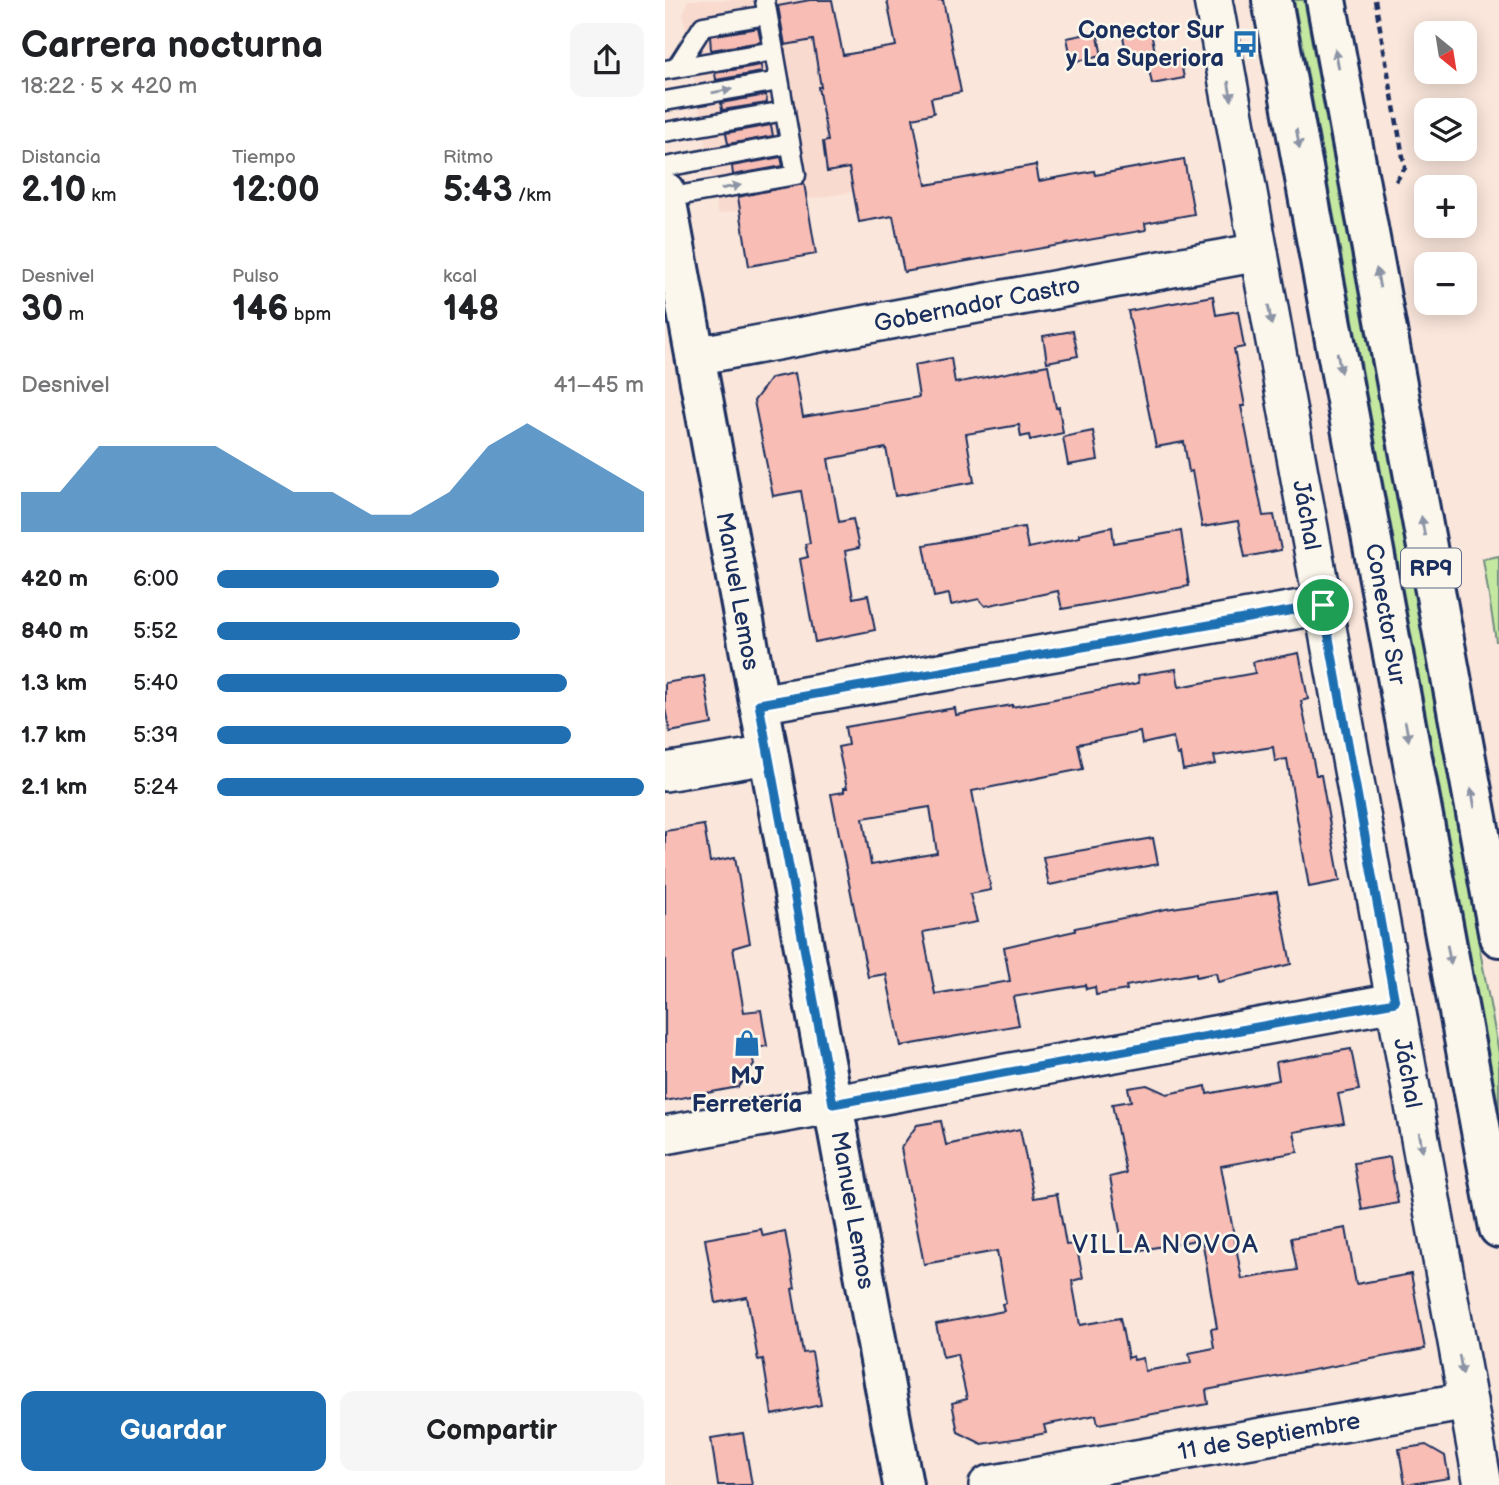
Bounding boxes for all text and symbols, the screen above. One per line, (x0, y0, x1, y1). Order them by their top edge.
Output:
place label: Conector Sur y La Superiora (1066, 16, 1224, 73)
north arrow (1414, 21, 1477, 84)
map controls (1414, 21, 1477, 315)
text: Carrera nocturna (21, 23, 323, 68)
button: share (570, 23, 644, 97)
bus stop icon: Conector Sur y La Superiora (1230, 29, 1260, 59)
one-way arrow (1331, 48, 1342, 70)
text: 18:22 · 5 × 420 m (21, 72, 197, 100)
one-way arrow (1224, 80, 1235, 102)
one-way arrow (711, 85, 733, 96)
button: layers (1414, 98, 1477, 161)
one-way arrow (1293, 128, 1304, 150)
text: Distancia (21, 146, 101, 169)
text: Tiempo (232, 146, 296, 169)
text: Ritmo (443, 146, 493, 169)
text: 2.10 (21, 169, 86, 212)
text: 12:00 (232, 169, 320, 212)
text: 5:43 (443, 169, 513, 212)
button: + (1414, 175, 1477, 238)
one-way arrow (720, 181, 742, 192)
text: km (86, 184, 116, 207)
text: /km (513, 184, 551, 207)
button: − (1414, 252, 1477, 315)
text: Desnivel (21, 265, 94, 288)
text: Pulso (232, 265, 279, 288)
text: kcal (443, 265, 477, 288)
one-way arrow (1372, 267, 1383, 289)
street label: Gobernador Castro (872, 270, 1083, 339)
text: 30 (21, 288, 63, 331)
text: 146 (232, 288, 289, 331)
text: 148 (443, 288, 499, 331)
text: m (63, 303, 84, 326)
text: bpm (289, 303, 331, 326)
one-way arrow (1265, 304, 1276, 326)
one-way arrow (1334, 352, 1345, 374)
text: Desnivel (21, 371, 110, 399)
text: 41–45 m (553, 371, 644, 399)
street label: Jáchal (1286, 478, 1327, 552)
street label: Manuel Lemos (709, 510, 766, 672)
one-way arrow (1417, 515, 1428, 537)
street label: Conector Sur (1359, 541, 1412, 687)
road number: RP9 (1401, 548, 1461, 588)
text: 420 m (21, 565, 88, 593)
text: 6:00 (133, 565, 179, 593)
pin (1293, 575, 1353, 635)
icon: arrive (1304, 586, 1342, 624)
text: 840 m (21, 617, 89, 645)
text: 5:52 (133, 617, 178, 645)
text: 1.3 km (21, 669, 87, 697)
text: 5:40 (133, 669, 178, 697)
one-way arrow (1402, 720, 1413, 742)
text: 1.7 km (21, 721, 86, 749)
text: 5:39 (133, 721, 178, 749)
text: 2.1 km (21, 773, 87, 801)
text: 5:24 (133, 773, 178, 801)
one-way arrow (1468, 787, 1479, 809)
one-way arrow (1443, 944, 1454, 966)
shop icon: MJ Ferretería (732, 1028, 762, 1058)
street label: Jáchal (1387, 1036, 1428, 1110)
place label: MJ Ferretería (692, 1062, 802, 1119)
street label: Manuel Lemos (824, 1129, 881, 1291)
one-way arrow (1415, 1131, 1426, 1153)
district label: VILLA NOVOA (1072, 1230, 1260, 1261)
one-way arrow (1456, 1354, 1467, 1376)
button: Guardar (21, 1391, 326, 1471)
button: Compartir (340, 1391, 644, 1471)
street label: 11 de Septiembre (1176, 1406, 1363, 1467)

